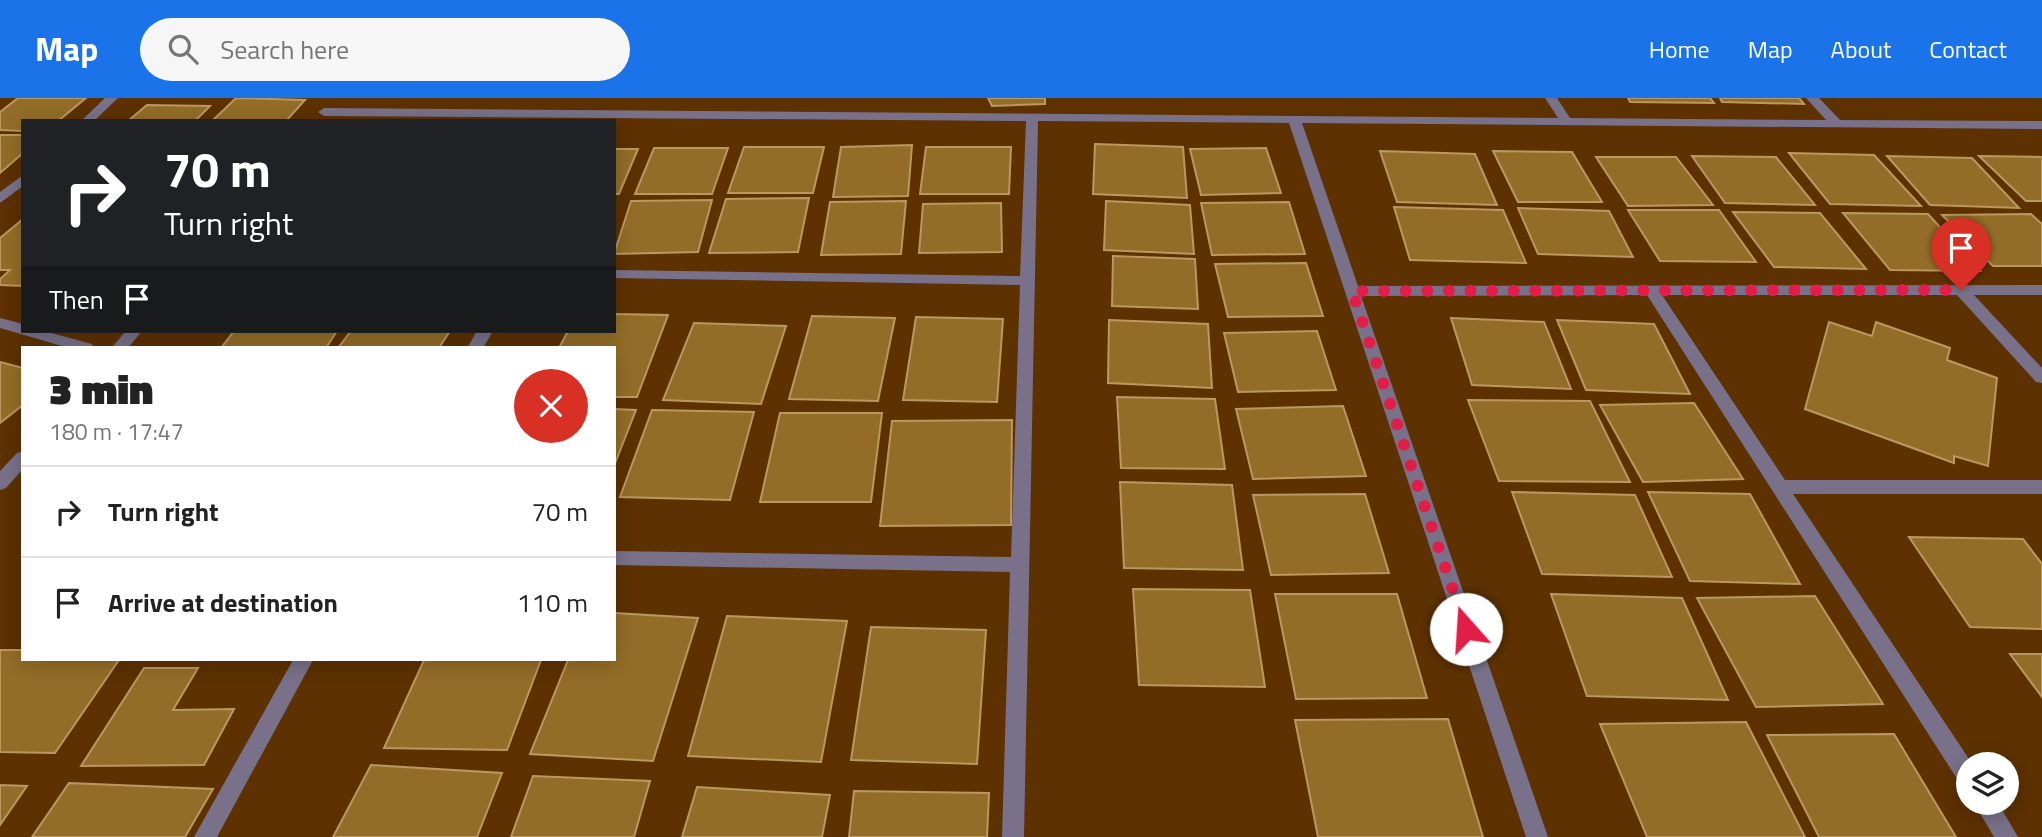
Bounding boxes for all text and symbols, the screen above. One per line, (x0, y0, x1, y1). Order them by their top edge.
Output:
search box (140, 18, 630, 81)
text: Map (35, 24, 98, 74)
icon: search (164, 30, 202, 68)
text: Search here (220, 30, 349, 69)
text: Home (1649, 31, 1710, 67)
text: Map (1748, 31, 1793, 67)
text: About (1831, 31, 1891, 67)
text: Contact (1929, 31, 2007, 67)
text: 70 m (164, 131, 271, 206)
icon: right (49, 147, 140, 238)
text: Turn right (164, 199, 293, 247)
pin (1931, 218, 1991, 290)
icon: arrive (1942, 229, 1980, 267)
text: Then (49, 280, 104, 319)
icon: arrive (118, 280, 156, 318)
text: 3 min (49, 356, 153, 420)
button: close (514, 369, 588, 443)
text: 180 m · 17:47 (49, 414, 184, 449)
text: Turn right (108, 492, 219, 531)
text: 70 m (531, 492, 588, 531)
icon: right (49, 493, 87, 531)
text: Arrive at destination (108, 583, 338, 622)
text: 110 m (517, 583, 588, 622)
icon: arrive (49, 584, 87, 622)
position arrow (1429, 592, 1503, 666)
map controls (1956, 752, 2019, 815)
button: layers (1956, 752, 2019, 815)

